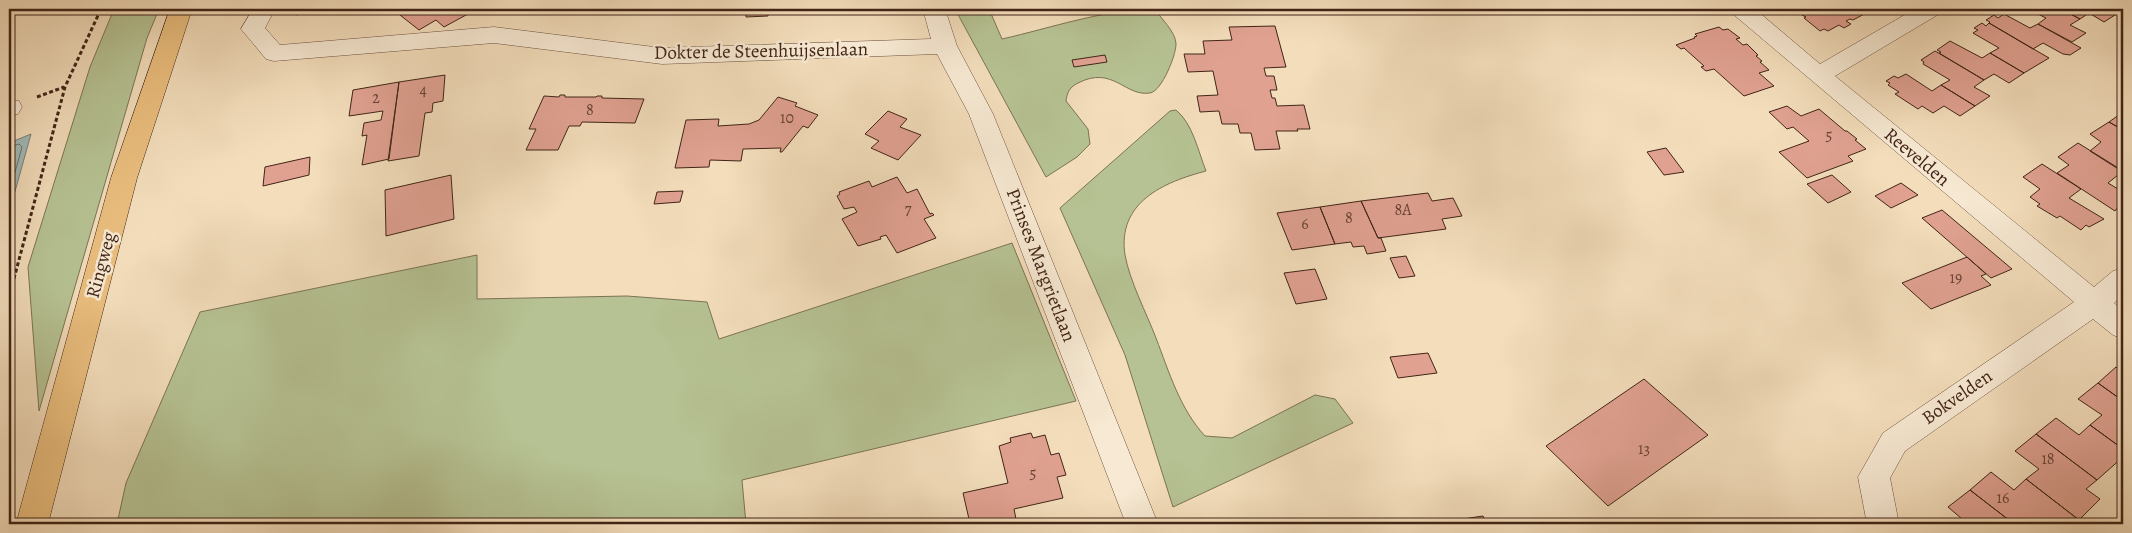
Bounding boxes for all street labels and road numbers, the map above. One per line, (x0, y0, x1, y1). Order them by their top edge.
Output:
street label: Dokter de Steenhuijsenlaan (654, 36, 868, 66)
street label: Reevelden (1879, 122, 1955, 192)
street label: Prinses Margrietlaan (1000, 184, 1082, 346)
street label: Ringweg (80, 229, 122, 301)
street label: Bokvelden (1917, 363, 1997, 431)

